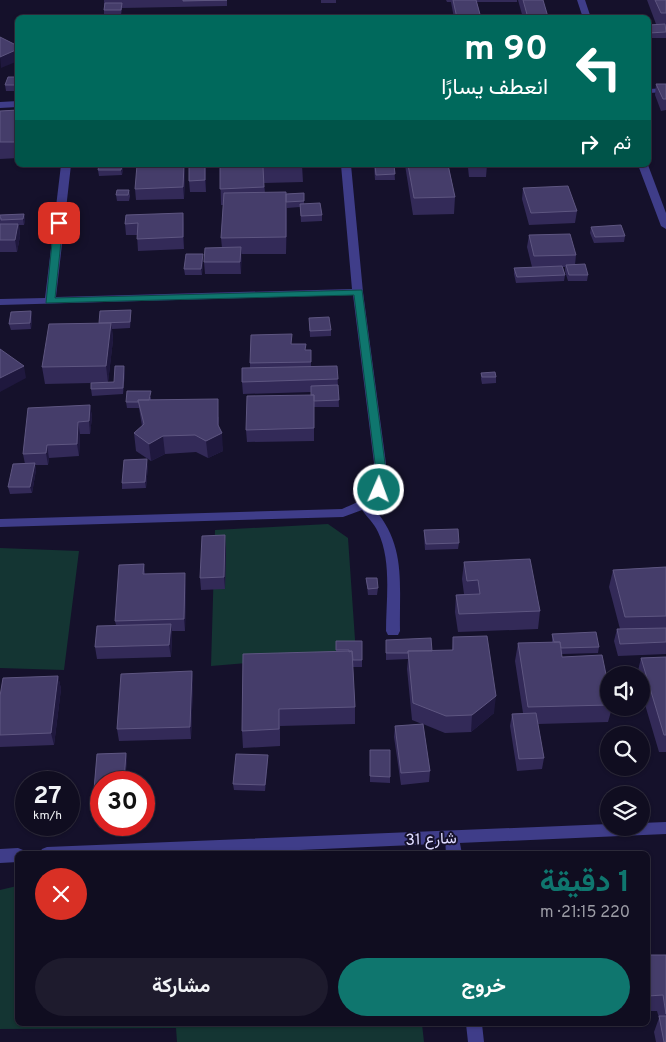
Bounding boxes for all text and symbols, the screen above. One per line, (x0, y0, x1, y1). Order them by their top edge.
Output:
text: 90 m (464, 28, 548, 72)
icon: left (566, 35, 631, 100)
text: انعطف يسارًا (441, 75, 548, 102)
icon: right (575, 130, 603, 158)
text: ثم (613, 132, 631, 156)
pin (38, 202, 80, 244)
icon: arrive (45, 209, 73, 237)
position arrow (352, 463, 404, 515)
map controls (600, 666, 650, 836)
button: sound (600, 666, 650, 716)
button: search (600, 726, 650, 776)
speed limit sign: 30 (90, 771, 155, 836)
text: 27 (33, 781, 62, 813)
button: layers (600, 786, 650, 836)
text: km/h (33, 808, 62, 824)
street label: شارع 31 (405, 829, 457, 851)
text: 1 دقيقة (540, 865, 630, 902)
button: close (35, 868, 87, 920)
text: 220 m · 21:15 (540, 903, 630, 923)
button: مشاركة (35, 958, 328, 1016)
button: خروج (338, 958, 630, 1016)

